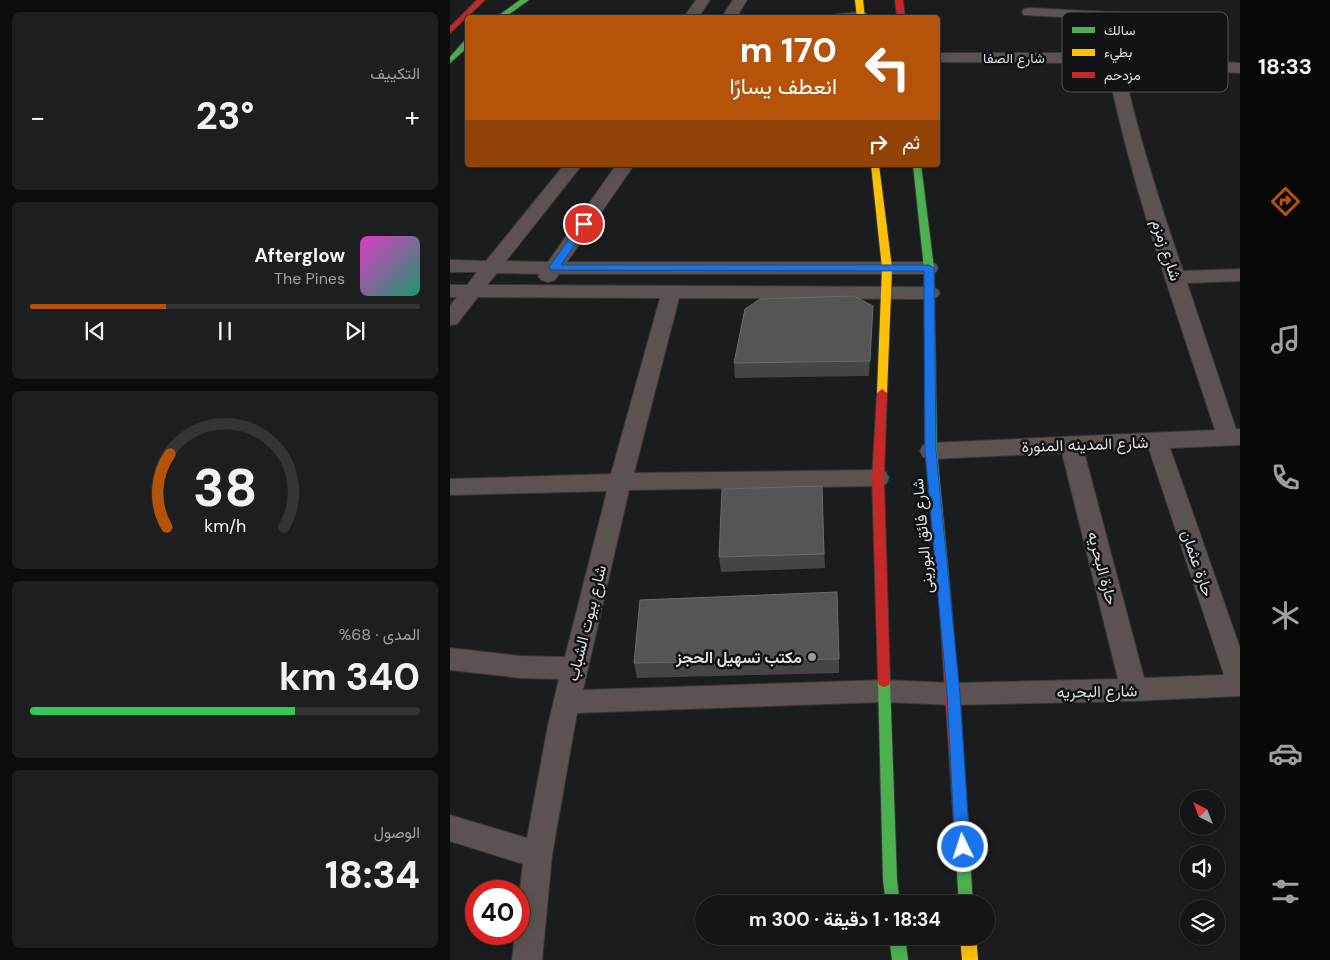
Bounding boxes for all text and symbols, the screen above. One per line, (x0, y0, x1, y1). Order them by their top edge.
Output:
legend (1062, 12, 1228, 92)
text: سالك (1104, 21, 1135, 39)
text: 170 m (740, 27, 837, 73)
icon: left (855, 35, 920, 100)
text: بطيء (1104, 43, 1132, 64)
street label: شارع الصفا (983, 49, 1045, 69)
text: 18:33 (1258, 52, 1312, 81)
text: التكييف (370, 63, 420, 84)
text: مزدحم (1104, 66, 1141, 84)
text: انعطف يسارًا (730, 72, 837, 101)
text: 23° (196, 91, 254, 141)
text: − (30, 99, 45, 136)
text: + (405, 99, 420, 136)
icon: right (864, 130, 892, 158)
text: ثم (902, 130, 920, 155)
icon: directions (1268, 184, 1303, 219)
pin (563, 203, 605, 245)
icon: arrive (570, 210, 598, 238)
street label: شارع زمزم (1146, 217, 1186, 284)
text: Afterglow (254, 243, 345, 268)
text: The Pines (274, 268, 345, 289)
icon: previous (81, 317, 109, 345)
icon: pause (211, 317, 239, 345)
icon: next (341, 317, 369, 345)
icon: music (1268, 322, 1303, 357)
street label: شارع المدينه المنورة (1021, 432, 1149, 458)
text: 38 (193, 454, 257, 522)
icon: phone (1268, 460, 1303, 495)
street label: شارع فائق البورينى (907, 478, 939, 594)
text: km/h (204, 514, 246, 538)
street label: حارة عثمان (1176, 527, 1219, 600)
street label: حارة البحريه (1083, 529, 1122, 607)
street label: شارع بيوت الشباب (562, 563, 612, 684)
icon: climate (1268, 598, 1303, 633)
text: المدى · 68% (339, 624, 420, 645)
place label: مكتب تسهيل الحجز (675, 647, 802, 668)
marker: مكتب تسهيل الحجز (806, 651, 818, 663)
text: 340 km (279, 652, 420, 702)
street label: شارع البحريه (1056, 680, 1138, 704)
icon: car (1268, 736, 1303, 771)
north arrow (1180, 790, 1225, 835)
map controls (1180, 790, 1225, 945)
position arrow (936, 820, 988, 872)
text: الوصول (374, 822, 420, 843)
button: sound (1180, 845, 1225, 890)
text: 18:34 (325, 850, 420, 900)
icon: filters (1268, 874, 1303, 909)
speed limit sign: 40 (465, 880, 530, 945)
button: layers (1180, 900, 1225, 945)
text: 18:34 · 1 دقيقة · 300 m (749, 907, 941, 932)

